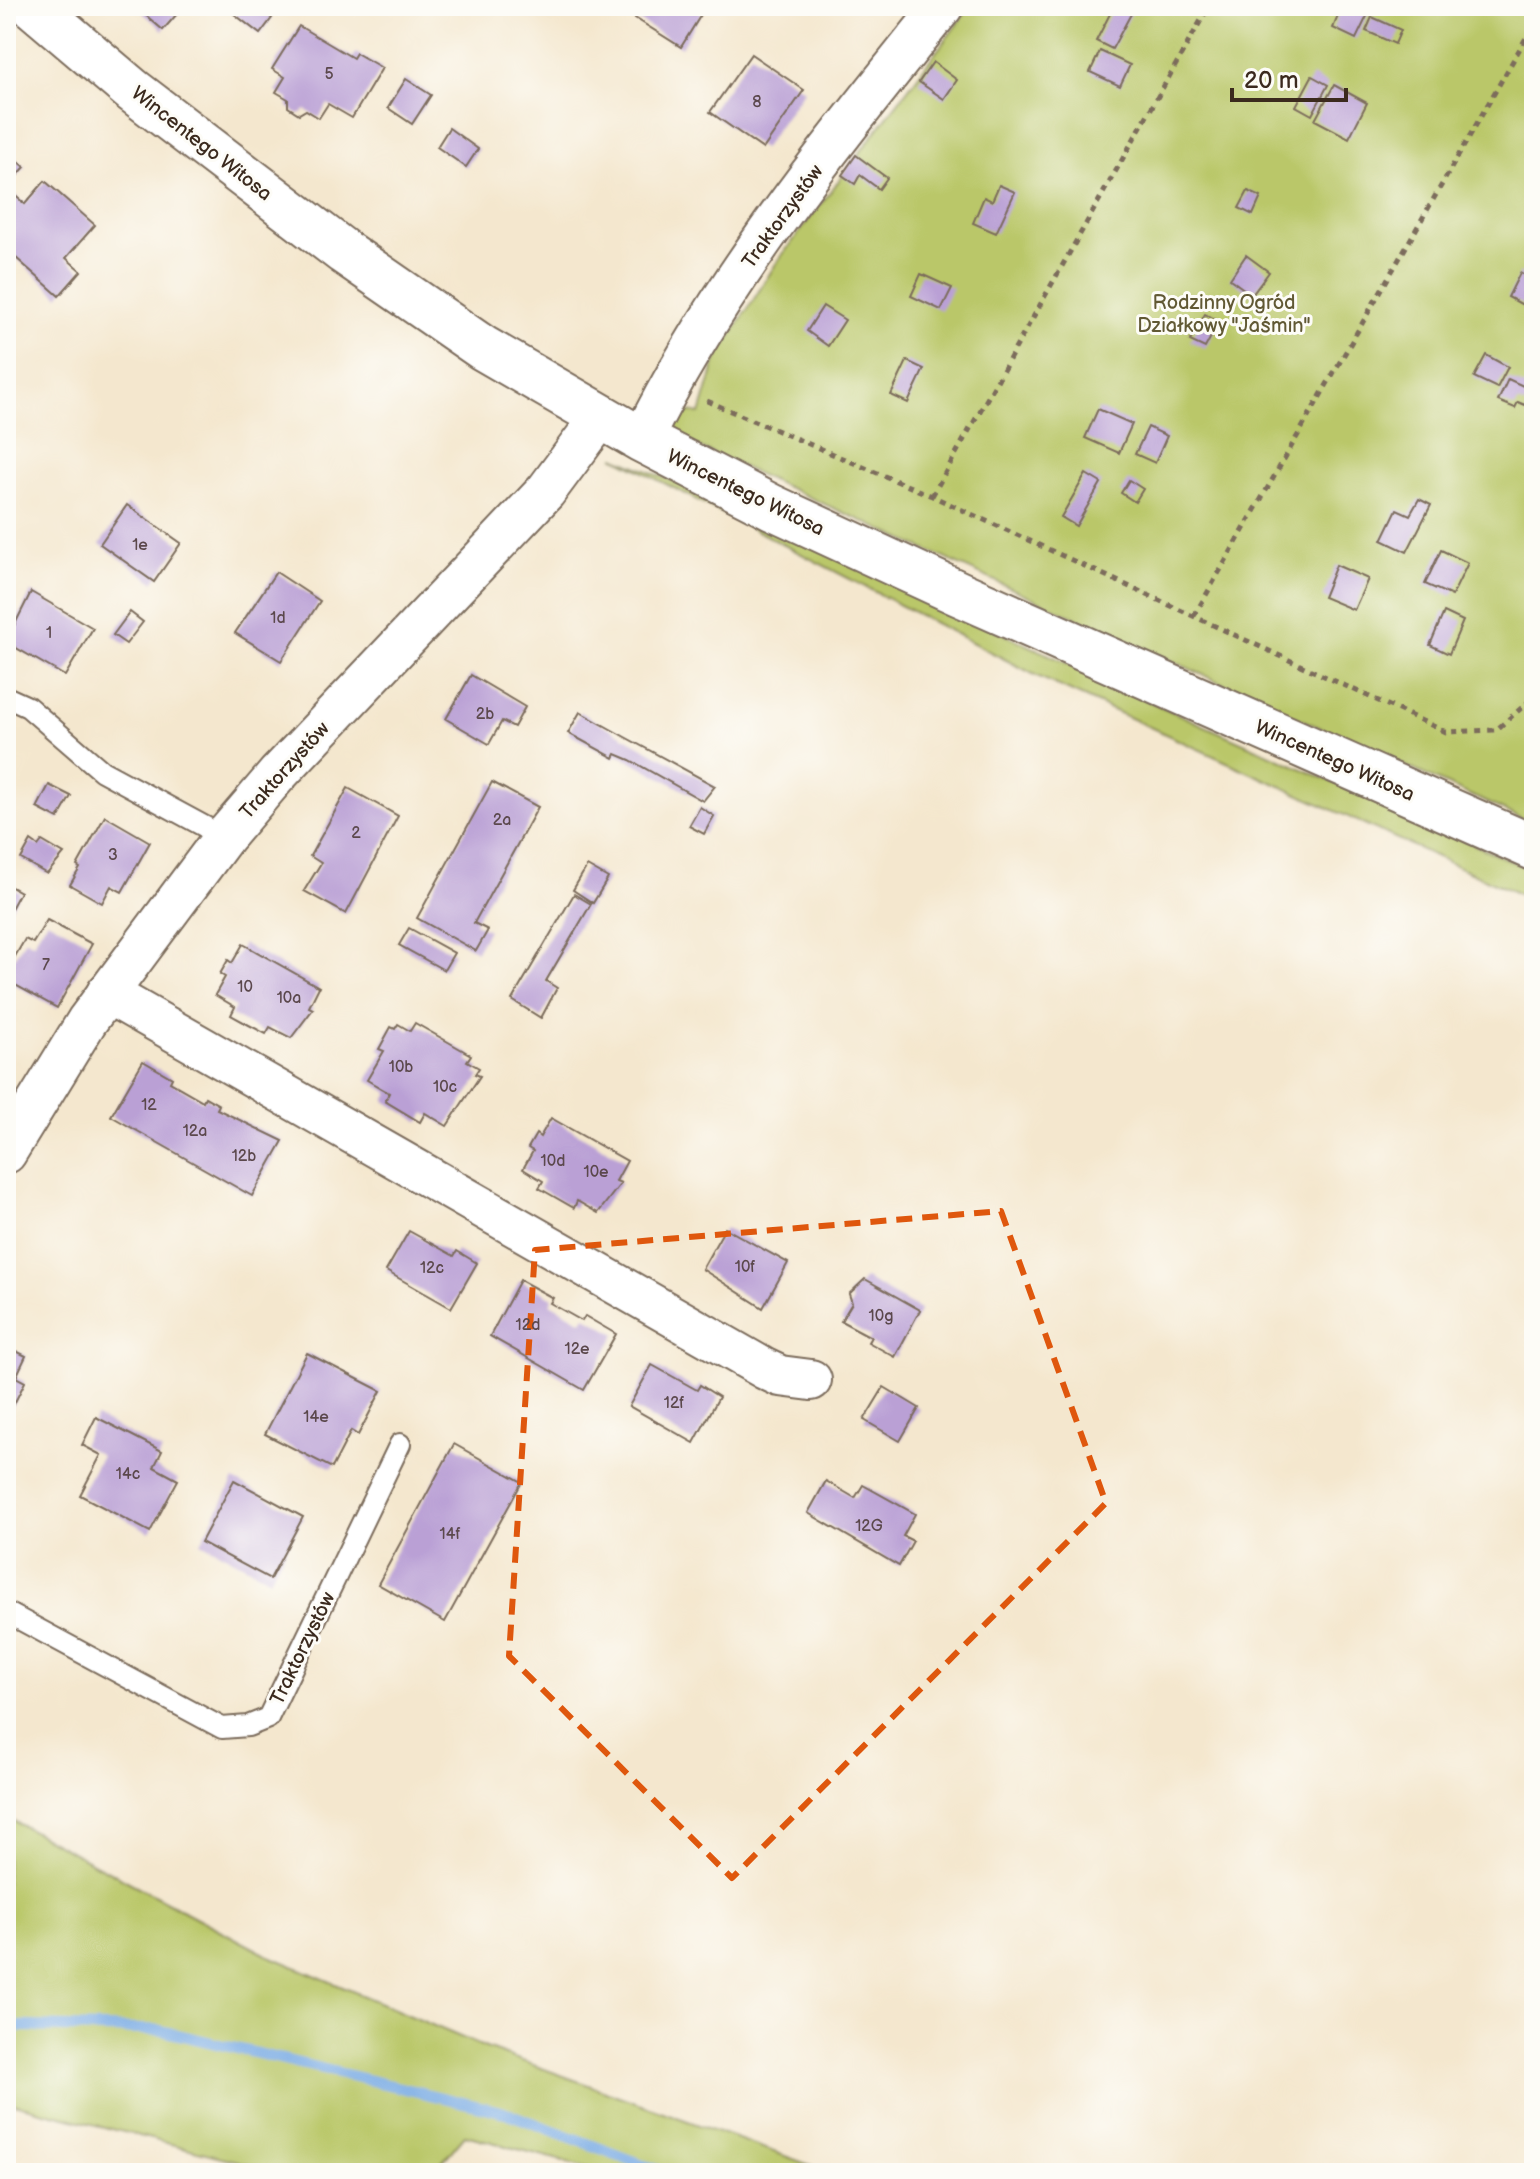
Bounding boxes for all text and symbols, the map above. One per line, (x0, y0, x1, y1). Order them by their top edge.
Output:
scale bar (1232, 52, 1346, 102)
house number: 5 (324, 65, 334, 84)
text: 20 m (1244, 66, 1299, 95)
street label: Wincentego Witosa (126, 81, 277, 206)
house number: 8 (752, 93, 762, 112)
street label: Traktorzystów (737, 159, 829, 273)
park label: Rodzinny Ogród Działkowy "Jaśmin" (1137, 291, 1311, 338)
street label: Wincentego Witosa (663, 444, 828, 541)
house number: 1e (132, 536, 148, 555)
house number: 1d (270, 609, 286, 628)
house number: 1 (46, 624, 52, 643)
house number: 2b (476, 705, 494, 724)
street label: Wincentego Witosa (1251, 715, 1418, 807)
street label: Traktorzystów (235, 717, 335, 824)
house number: 2a (493, 811, 511, 830)
house number: 2 (351, 824, 361, 843)
house number: 3 (108, 846, 118, 865)
house number: 7 (42, 956, 50, 975)
house number: 10 (237, 978, 253, 997)
house number: 10a (277, 989, 301, 1008)
house number: 10b (389, 1058, 413, 1077)
house number: 10c (433, 1078, 457, 1097)
house number: 12 (141, 1096, 157, 1115)
house number: 12a (183, 1122, 207, 1141)
house number: 12b (232, 1147, 256, 1166)
house number: 10d (541, 1152, 565, 1171)
house number: 10e (583, 1163, 609, 1182)
house number: 10f (735, 1258, 755, 1277)
house number: 12c (420, 1259, 444, 1278)
house number: 10g (869, 1307, 893, 1326)
house number: 12d (516, 1316, 540, 1335)
house number: 12e (564, 1340, 590, 1359)
house number: 12f (664, 1394, 684, 1413)
house number: 14e (303, 1408, 329, 1427)
house number: 14c (116, 1465, 140, 1484)
house number: 12G (855, 1517, 883, 1536)
house number: 14f (440, 1525, 460, 1544)
street label: Traktorzystów (265, 1588, 341, 1709)

